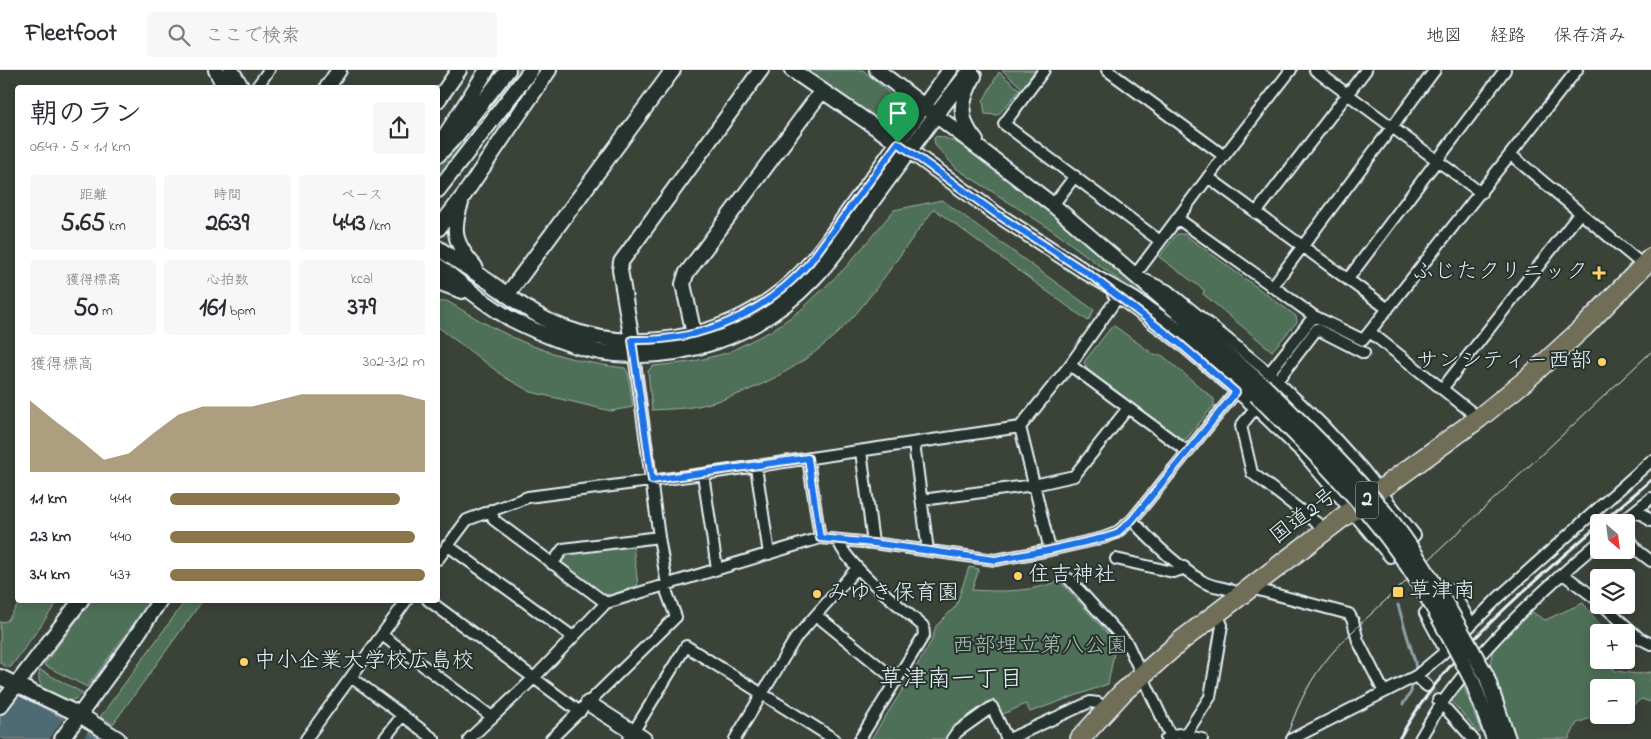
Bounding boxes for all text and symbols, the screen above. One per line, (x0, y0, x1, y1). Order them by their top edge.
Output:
search box (147, 12, 497, 57)
text: Fleetfoot (25, 17, 117, 52)
icon: search (165, 21, 193, 49)
text: ここで検索 (205, 23, 300, 50)
text: 地図 (1426, 24, 1462, 50)
text: 経路 (1490, 24, 1526, 50)
text: 保存済み (1554, 24, 1626, 50)
pin (877, 92, 919, 143)
text: 朝のラン (30, 95, 142, 136)
icon: arrive (884, 99, 912, 127)
button: share (373, 102, 425, 154)
text: 06:47 · 5 × 1.1 km (30, 135, 131, 159)
text: 距離 (79, 185, 107, 206)
text: 時間 (213, 185, 241, 206)
text: ペース (341, 185, 382, 206)
text: 5.65 (61, 206, 105, 242)
text: 26:39 (206, 206, 249, 242)
text: 4:43 (333, 206, 366, 242)
text: km (105, 216, 126, 237)
text: /km (366, 216, 391, 237)
place label: ふじたクリニック (1412, 257, 1588, 289)
marker: ふじたクリニック (1592, 266, 1606, 280)
text: kcal (351, 269, 373, 290)
text: 獲得標高 (65, 270, 121, 291)
text: 心拍数 (206, 270, 248, 291)
text: 379 (348, 290, 376, 326)
text: 50 (73, 291, 99, 327)
text: 161 (199, 291, 226, 327)
text: m (99, 301, 113, 322)
text: bpm (226, 301, 256, 322)
place label: サンシティー西部 (1416, 346, 1592, 378)
text: 302–312 m (363, 350, 425, 374)
text: 獲得標高 (30, 353, 94, 377)
marker: サンシティー西部 (1596, 356, 1608, 368)
street label: 国道2号 (1264, 481, 1344, 553)
road number: 2 (1356, 482, 1378, 518)
text: 1.1 km (30, 487, 67, 511)
text: 4:44 (110, 487, 131, 511)
north arrow (1590, 514, 1635, 559)
map controls (1590, 514, 1635, 724)
text: 2.3 km (30, 525, 71, 549)
text: 4:40 (110, 525, 131, 549)
place label: 住吉神社 (1028, 560, 1116, 592)
text: 3.4 km (30, 563, 70, 587)
text: 4:37 (110, 563, 131, 587)
button: layers (1590, 569, 1635, 614)
marker: 住吉神社 (1012, 570, 1024, 582)
place label: 草津南 (1409, 576, 1475, 608)
place label: みゆき保育園 (827, 578, 959, 610)
marker: 草津南 (1391, 585, 1405, 599)
marker: みゆき保育園 (811, 588, 823, 600)
button: + (1590, 624, 1635, 669)
park label: 西部埋立第八公園 (952, 631, 1128, 663)
place label: 中小企業大学校広島校 (254, 646, 474, 678)
marker: 中小企業大学校広島校 (238, 656, 250, 668)
district label: 草津南一丁目 (879, 663, 1023, 698)
button: − (1590, 679, 1635, 724)

